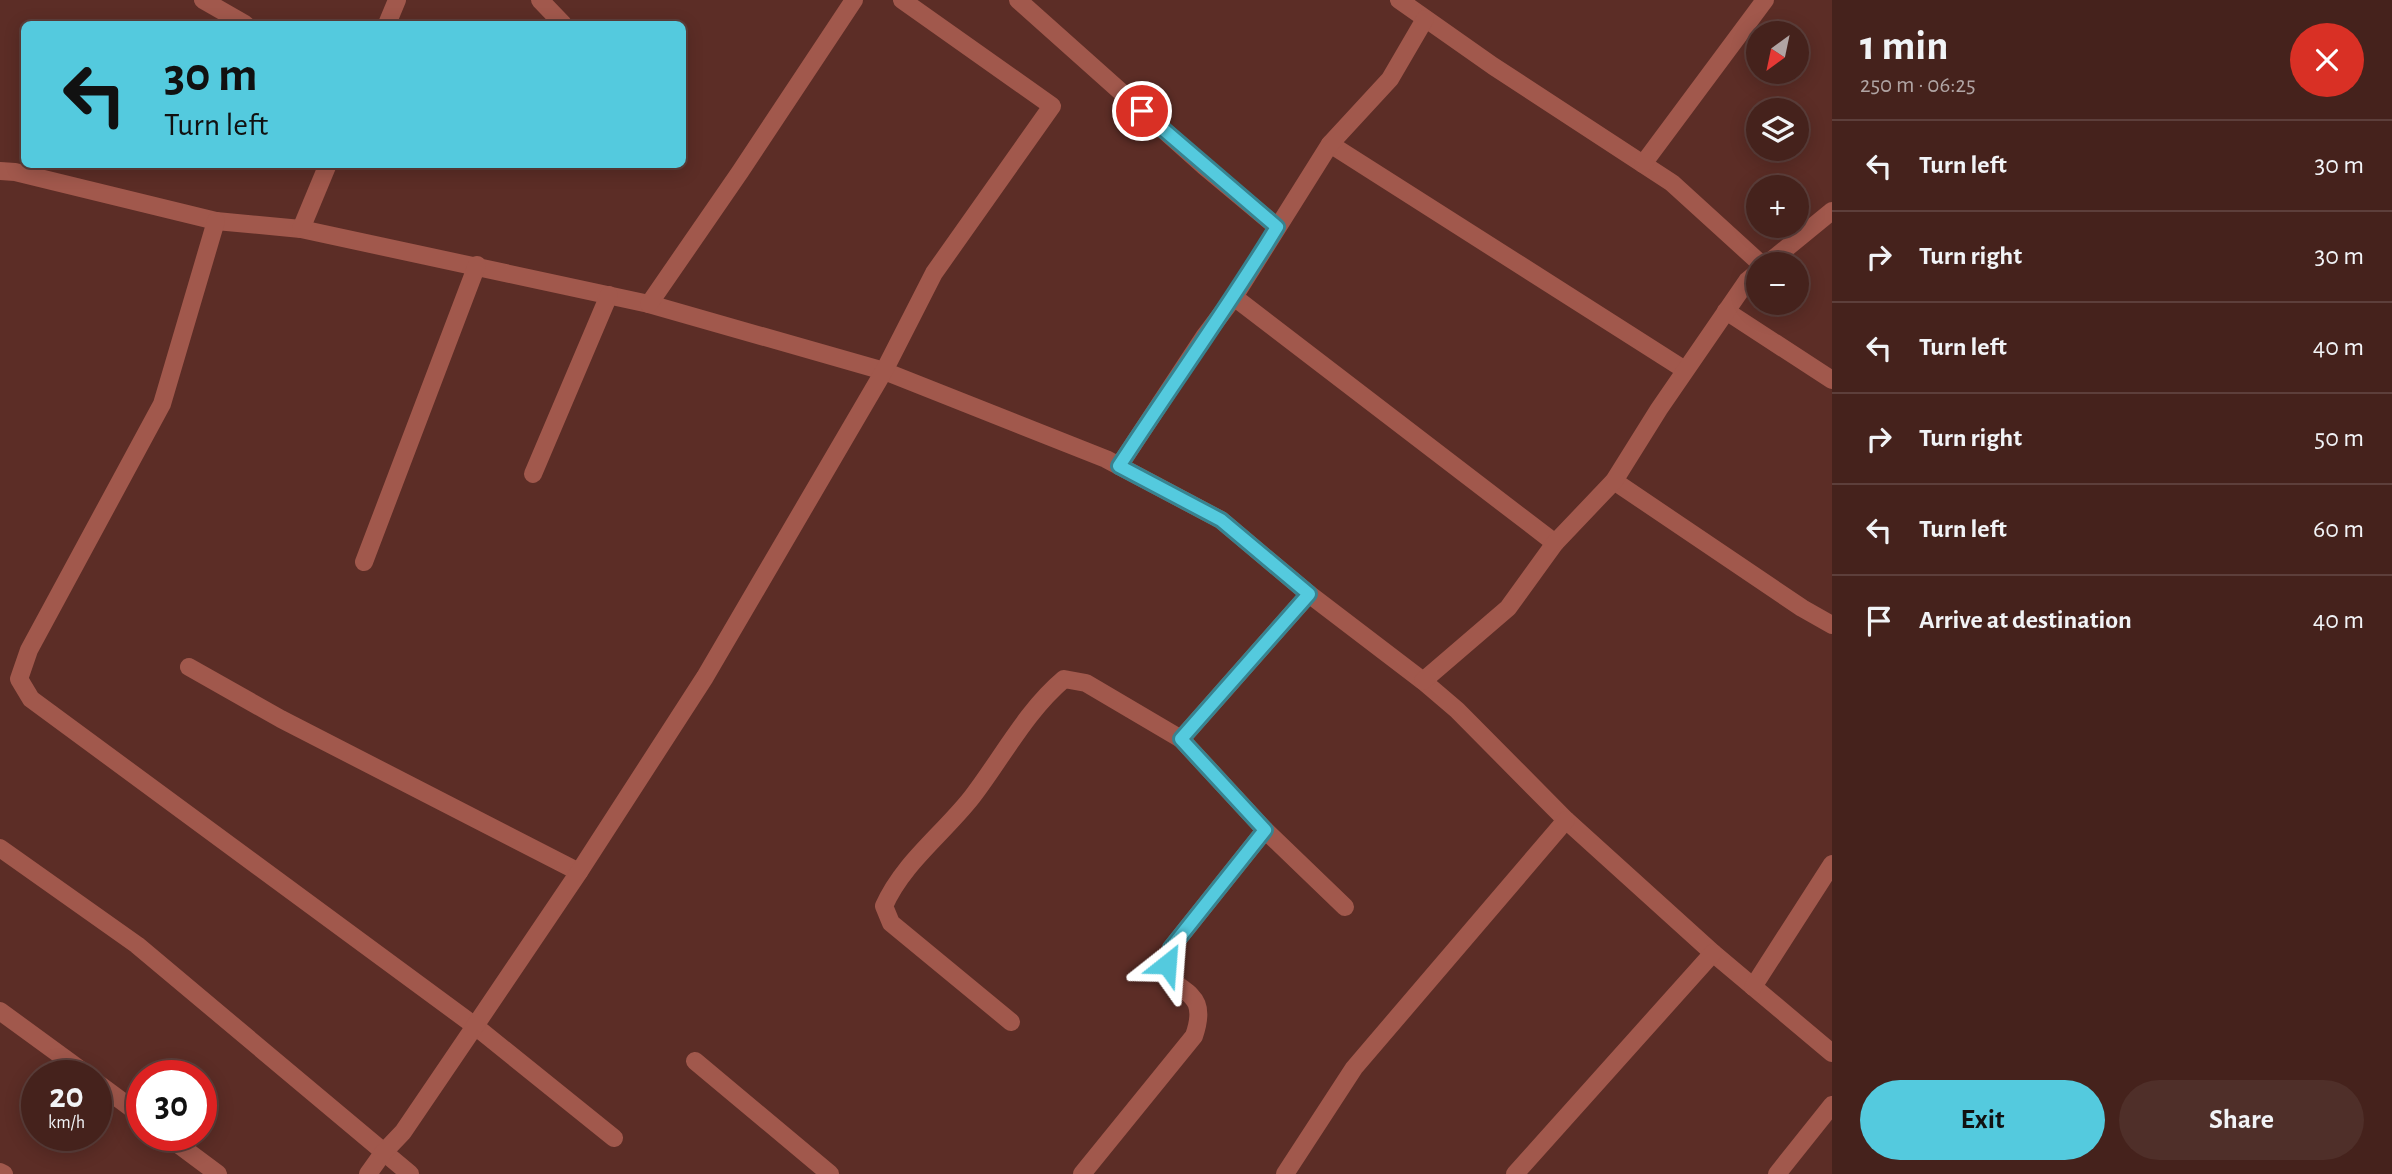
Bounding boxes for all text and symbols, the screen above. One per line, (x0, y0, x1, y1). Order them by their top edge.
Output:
north arrow (1746, 21, 1810, 84)
map controls (1746, 21, 1809, 315)
button: close (2290, 23, 2364, 97)
text: 1 min (1860, 25, 1949, 67)
icon: left (49, 49, 140, 140)
text: 30 m (164, 51, 258, 100)
text: 250 m · 06:25 (1860, 74, 1976, 97)
pin (1112, 81, 1172, 141)
icon: arrive (1123, 92, 1161, 130)
button: layers (1746, 98, 1809, 161)
text: Turn left (164, 109, 268, 141)
icon: left (1860, 147, 1898, 185)
text: Turn left (1919, 152, 2007, 178)
text: 30 m (2314, 152, 2364, 178)
button: + (1746, 175, 1809, 238)
icon: right (1860, 238, 1898, 276)
text: Turn right (1919, 243, 2022, 269)
text: 30 m (2314, 243, 2364, 269)
button: − (1746, 252, 1809, 315)
icon: left (1860, 329, 1898, 367)
text: Turn left (1919, 334, 2007, 360)
text: 40 m (2313, 334, 2364, 360)
icon: right (1860, 420, 1898, 458)
text: Turn right (1919, 425, 2022, 451)
text: 50 m (2314, 425, 2364, 451)
icon: left (1860, 511, 1898, 549)
text: Turn left (1919, 516, 2007, 542)
text: 60 m (2313, 516, 2364, 542)
icon: arrive (1860, 602, 1898, 640)
text: Arrive at destination (1919, 607, 2132, 633)
text: 40 m (2313, 607, 2364, 633)
position arrow (1130, 927, 1204, 1001)
speed limit sign: 30 (126, 1060, 217, 1151)
text: 20 (49, 1079, 84, 1114)
button: Exit (1860, 1080, 2105, 1160)
button: Share (2119, 1080, 2364, 1160)
text: km/h (48, 1114, 85, 1132)

